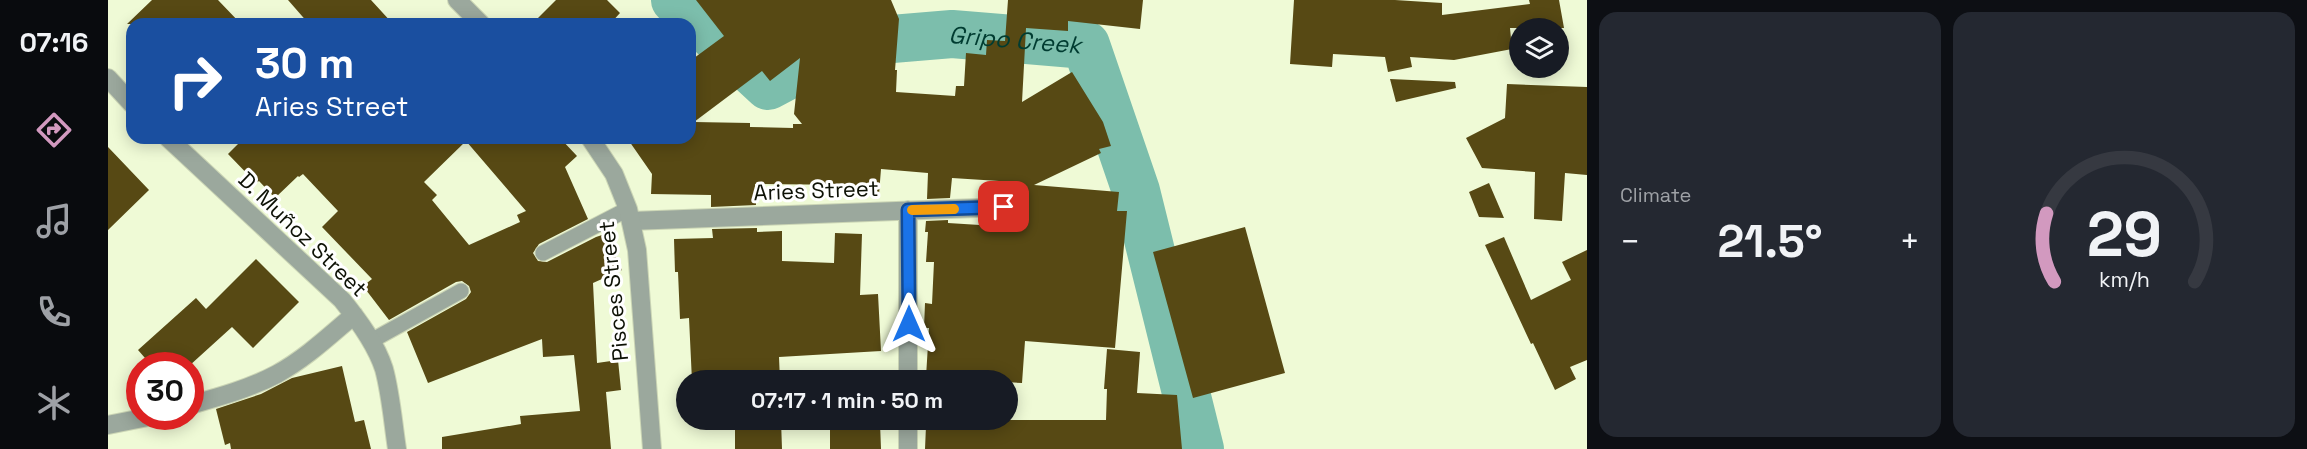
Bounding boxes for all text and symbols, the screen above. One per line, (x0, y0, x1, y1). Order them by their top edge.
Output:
water label: Gripo Creek (948, 18, 1085, 60)
map controls (1509, 18, 1569, 78)
button: layers (1509, 18, 1569, 78)
text: 07:16 (20, 25, 88, 60)
text: 30 m (255, 37, 354, 90)
icon: right (156, 42, 234, 120)
text: Aries Street (255, 89, 408, 124)
icon: directions (33, 109, 75, 151)
street label: D. Muñoz Street (233, 166, 373, 302)
street label: Aries Street (753, 174, 879, 206)
pin (978, 181, 1029, 232)
text: Climate (1620, 182, 1691, 208)
icon: arrive (987, 190, 1020, 223)
text: 29 (2086, 195, 2162, 274)
icon: music (33, 200, 75, 242)
text: 21.5° (1717, 213, 1823, 270)
street label: Pisces Street (592, 219, 634, 363)
text: − (1620, 221, 1640, 263)
text: + (1900, 221, 1920, 263)
text: km/h (2098, 266, 2150, 293)
icon: phone (33, 291, 75, 333)
position arrow (877, 292, 941, 356)
speed limit sign: 30 (126, 352, 204, 430)
icon: climate (33, 382, 75, 424)
text: 07:17 · 1 min · 50 m (751, 386, 943, 414)

